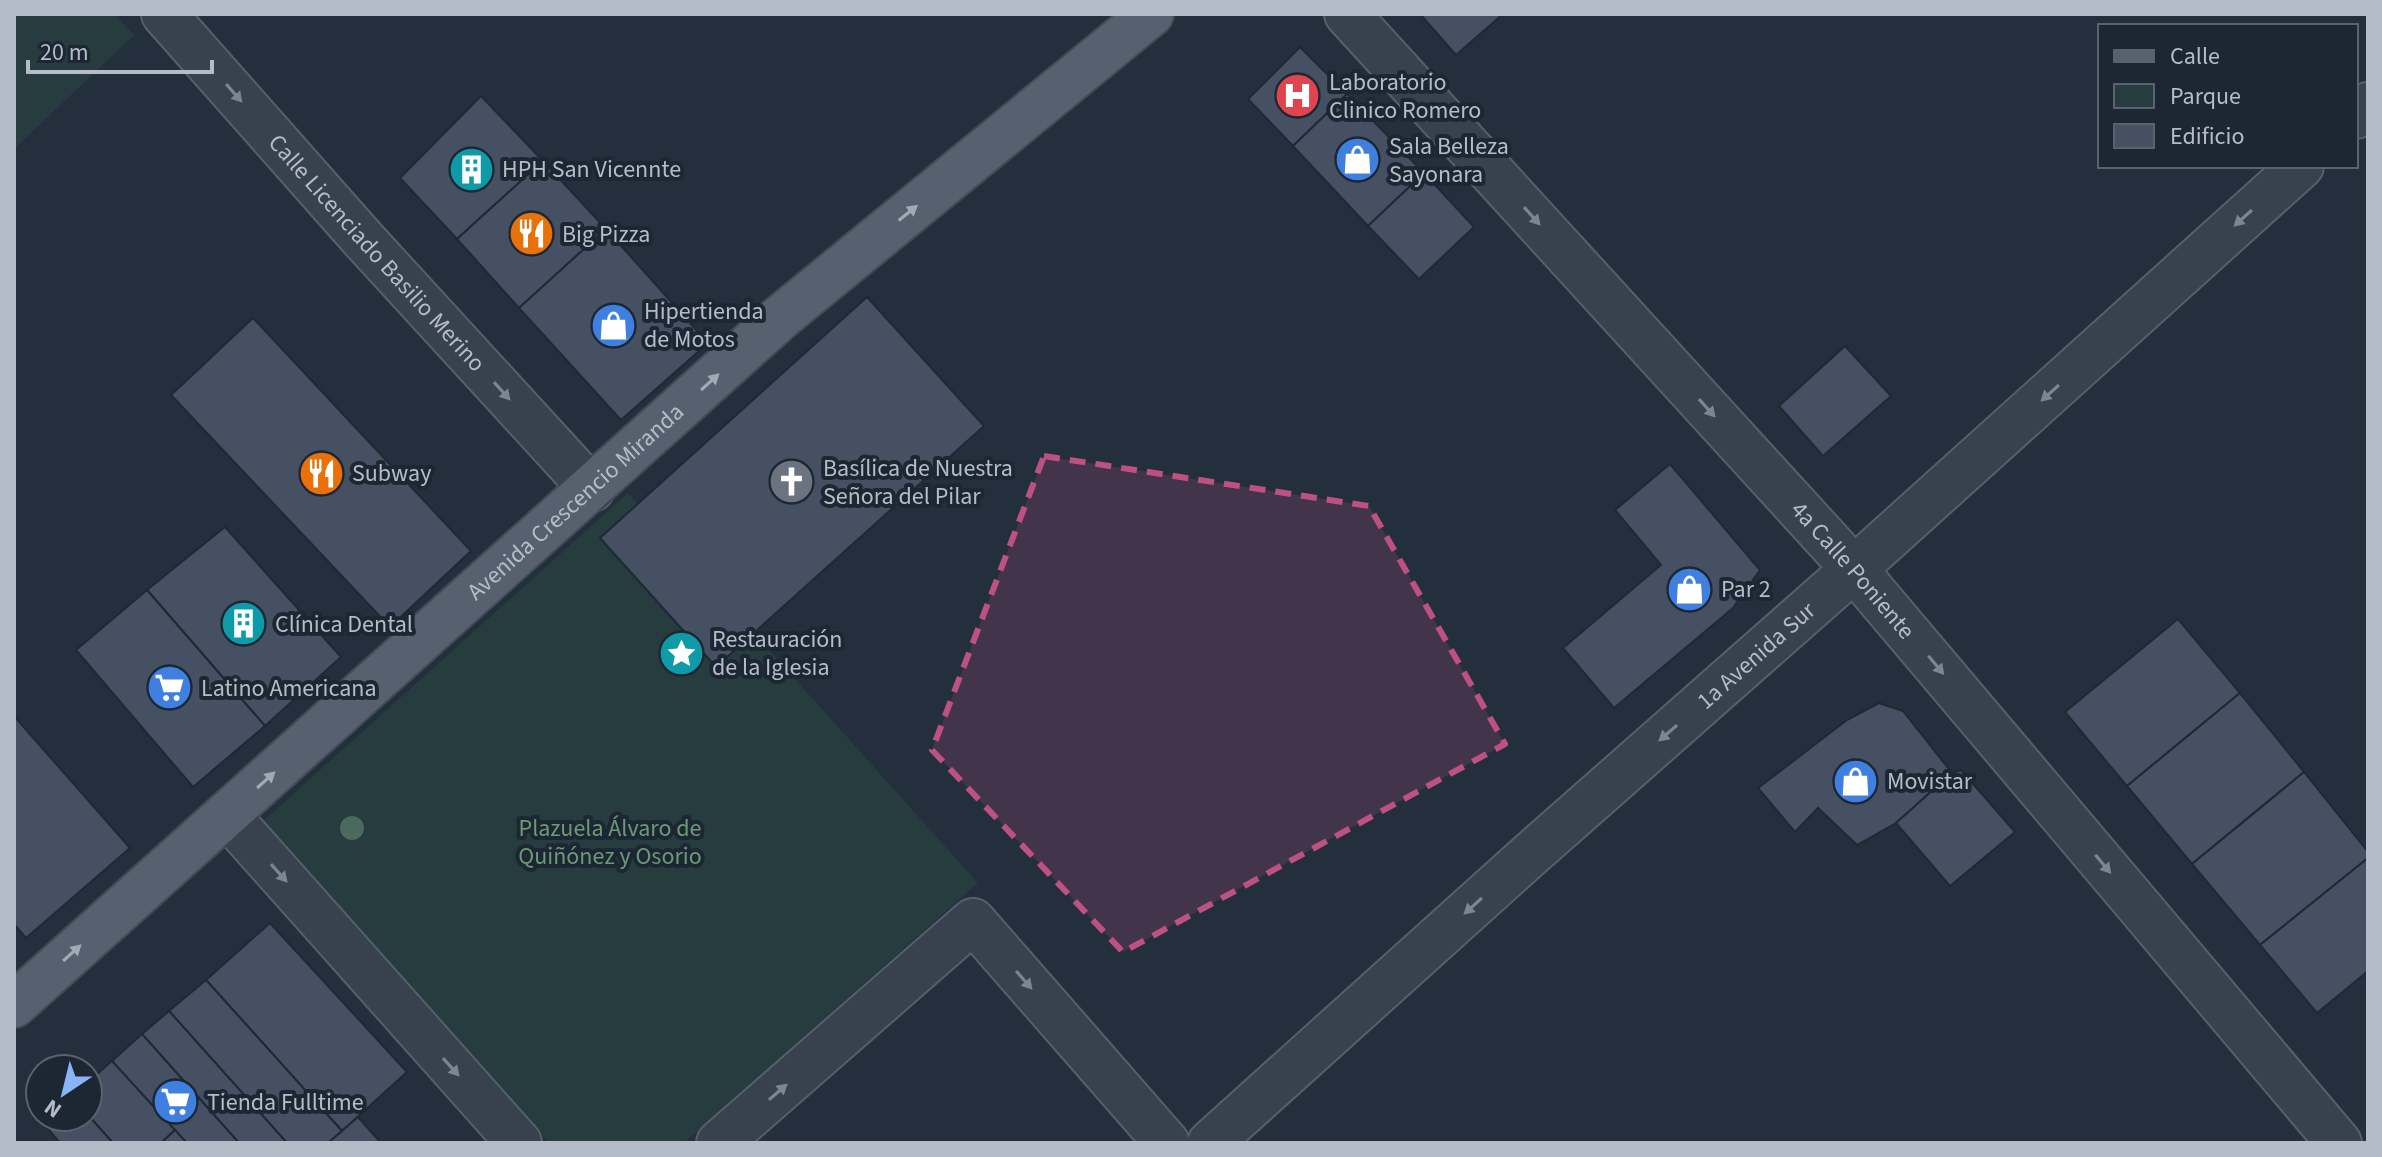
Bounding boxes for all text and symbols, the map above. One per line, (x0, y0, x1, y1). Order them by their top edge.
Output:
scale bar (28, 24, 212, 74)
legend (2098, 24, 2358, 168)
text: 20 m (40, 35, 89, 70)
text: Calle (2170, 39, 2220, 74)
place label: Laboratorio Clinico Romero (1329, 65, 1481, 128)
hospital icon: Laboratorio Clinico Romero (1274, 72, 1322, 120)
text: Parque (2170, 79, 2241, 114)
one-way arrow (225, 84, 243, 103)
text: Edificio (2170, 119, 2244, 154)
street label: Calle Licenciado Basilio Merino (260, 126, 494, 380)
place label: Sala Belleza Sayonara (1389, 129, 1509, 192)
shop icon: Sala Belleza Sayonara (1334, 136, 1382, 184)
building icon: HPH San Vicennte (447, 145, 495, 193)
place label: HPH San Vicennte (502, 152, 681, 187)
one-way arrow (898, 205, 918, 222)
one-way arrow (1522, 207, 1540, 226)
one-way arrow (2233, 209, 2252, 227)
restaurant icon: Big Pizza (507, 210, 555, 258)
place label: Big Pizza (562, 217, 650, 252)
place label: Hipertienda de Motos (644, 294, 764, 357)
shop icon: Hipertienda de Motos (589, 301, 637, 349)
one-way arrow (700, 373, 719, 391)
one-way arrow (492, 381, 510, 400)
one-way arrow (2040, 383, 2059, 401)
street label: Avenida Crescencio Miranda (459, 395, 692, 608)
one-way arrow (1698, 398, 1716, 417)
restaurant icon: Subway (297, 449, 345, 497)
place label: Basílica de Nuestra Señora del Pilar (823, 451, 1013, 514)
place label: Subway (352, 456, 431, 491)
church icon: Basílica de Nuestra Señora del Pilar (768, 458, 816, 506)
street label: 4a Calle Poniente (1783, 493, 1924, 647)
shop icon: Par 2 (1666, 565, 1714, 613)
place label: Par 2 (1721, 572, 1771, 607)
street label: 1a Avenida Sur (1689, 593, 1824, 718)
building icon: Clínica Dental (220, 600, 268, 648)
place label: Clínica Dental (275, 607, 413, 642)
place label: Restauración de la Iglesia (712, 622, 843, 685)
place icon: Restauración de la Iglesia (657, 629, 705, 677)
one-way arrow (1926, 656, 1944, 675)
supermarket icon: Latino Americana (146, 664, 194, 712)
place label: Latino Americana (201, 671, 376, 706)
one-way arrow (1658, 724, 1677, 742)
shop icon: Movistar (1832, 757, 1880, 805)
place label: Movistar (1887, 764, 1973, 799)
one-way arrow (257, 771, 276, 789)
park label: Plazuela Álvaro de Quiñónez y Osorio (518, 811, 702, 874)
one-way arrow (2094, 854, 2111, 874)
one-way arrow (269, 864, 287, 883)
one-way arrow (1464, 896, 1483, 914)
one-way arrow (62, 945, 82, 962)
one-way arrow (1015, 969, 1032, 989)
north arrow (24, 1053, 104, 1133)
one-way arrow (442, 1058, 460, 1077)
supermarket icon: Tienda Fulltime (152, 1078, 200, 1126)
one-way arrow (768, 1083, 787, 1101)
place label: Tienda Fulltime (207, 1085, 364, 1120)
text: N (38, 1091, 68, 1126)

